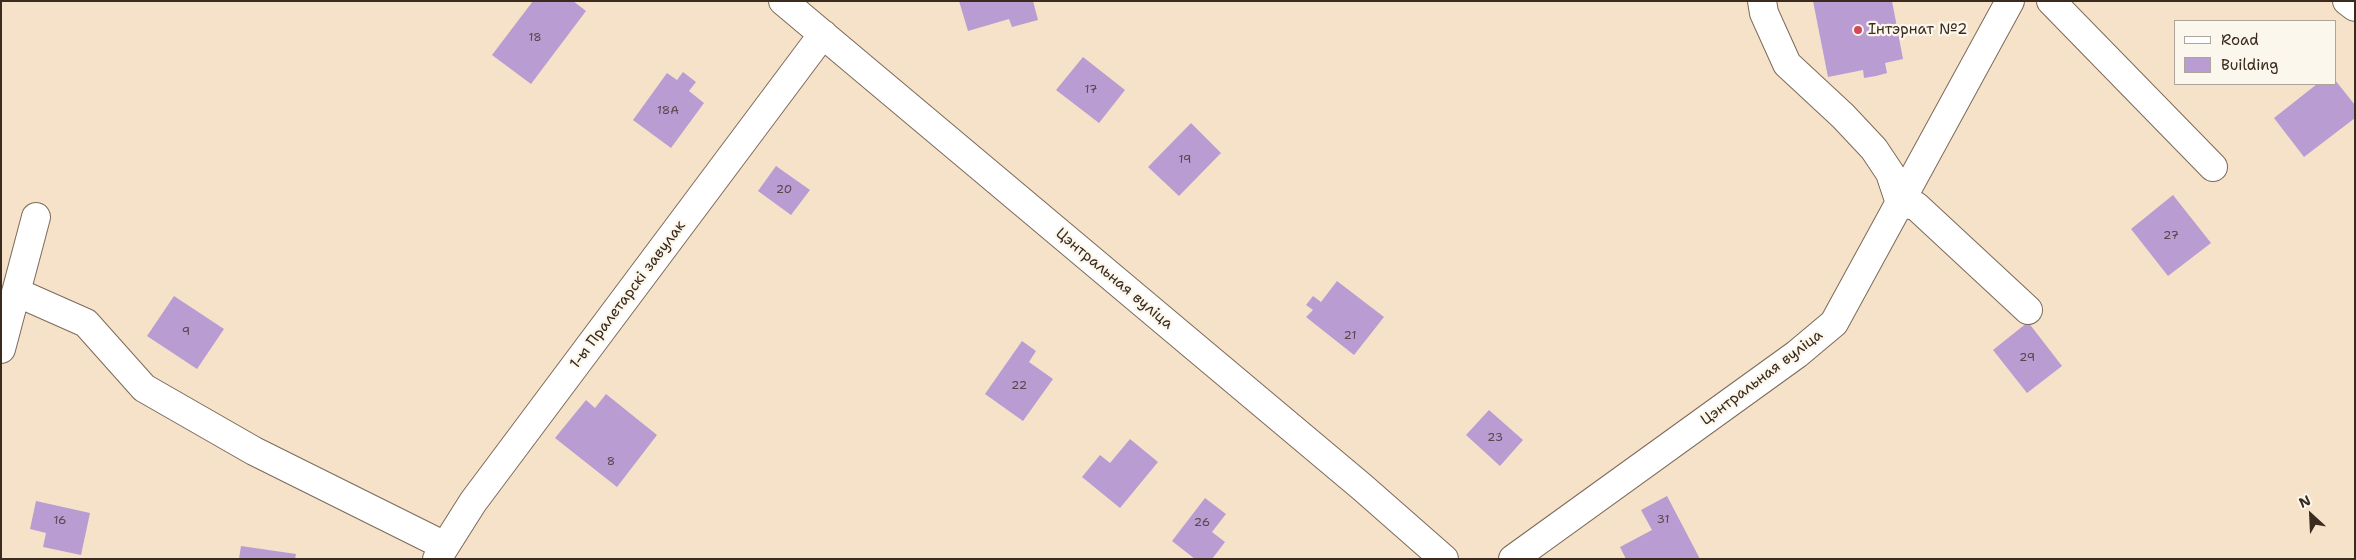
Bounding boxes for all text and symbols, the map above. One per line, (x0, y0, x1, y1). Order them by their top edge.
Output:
legend (2174, 20, 2336, 85)
place label: Інтэрнат №2 (1868, 21, 1968, 39)
marker: Інтэрнат №2 (1852, 24, 1864, 36)
text: Road (2221, 30, 2259, 50)
house number: 18 (528, 31, 542, 45)
text: Building (2221, 55, 2278, 75)
house number: 17 (1085, 83, 1097, 97)
house number: 18А (657, 104, 679, 118)
house number: 19 (1179, 153, 1191, 167)
house number: 20 (776, 183, 792, 197)
street label: 1-ы Пралетарскі завулак (566, 217, 690, 373)
street label: Цэнтральная вуліца (1052, 225, 1176, 333)
house number: 27 (2163, 229, 2179, 243)
house number: 9 (182, 325, 190, 339)
street label: Цэнтральная вуліца (1698, 326, 1826, 430)
house number: 21 (1344, 329, 1356, 343)
house number: 29 (2019, 351, 2035, 365)
house number: 22 (1011, 379, 1027, 393)
house number: 23 (1487, 431, 1503, 445)
house number: 8 (607, 455, 615, 469)
north arrow (2286, 490, 2336, 540)
text: N (2296, 491, 2313, 512)
house number: 31 (1657, 513, 1669, 527)
house number: 16 (53, 514, 67, 528)
house number: 26 (1194, 516, 1210, 530)

